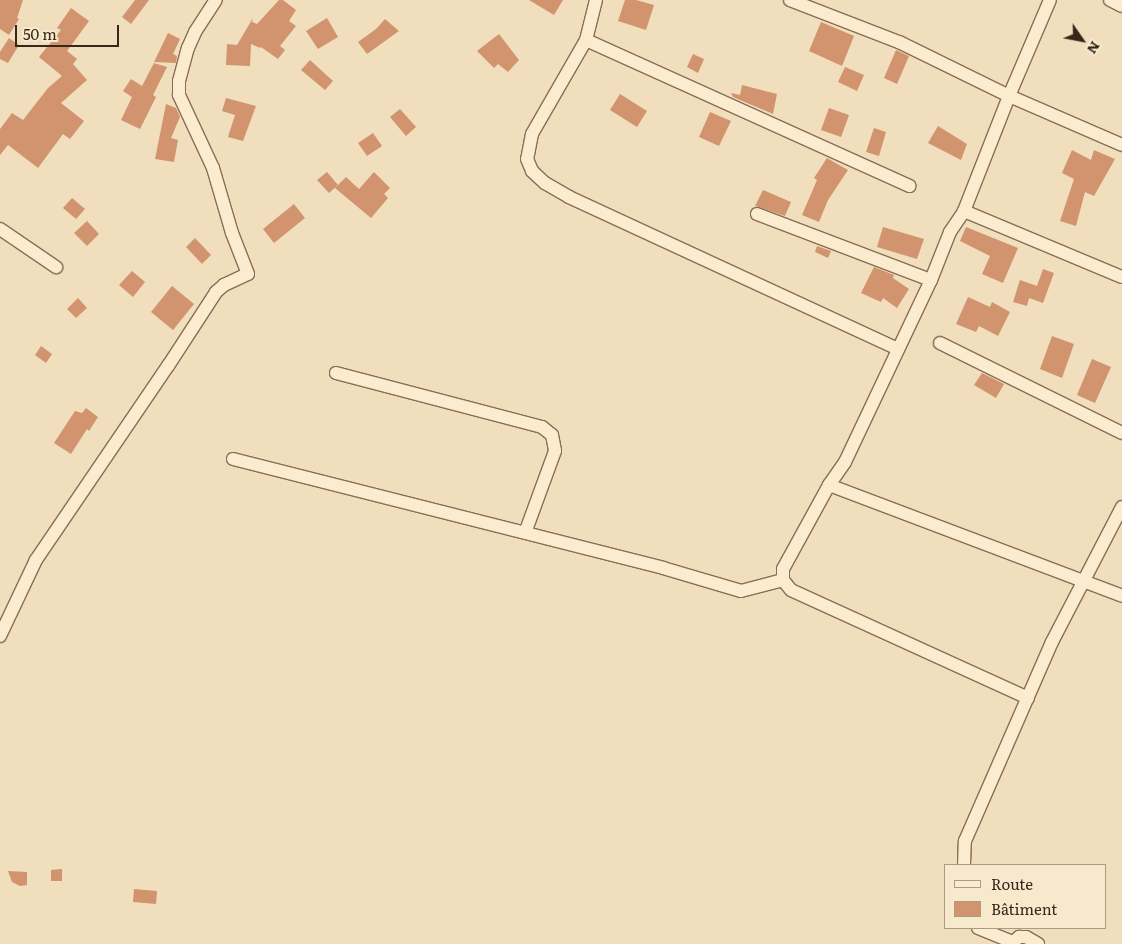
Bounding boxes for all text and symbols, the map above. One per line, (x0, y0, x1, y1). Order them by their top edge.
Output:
scale bar (18, 15, 121, 47)
north arrow (1057, 15, 1107, 65)
text: 50 m (23, 22, 57, 45)
text: N (1083, 38, 1106, 59)
legend (944, 864, 1107, 929)
text: Route (991, 872, 1033, 895)
text: Bâtiment (991, 897, 1057, 920)

